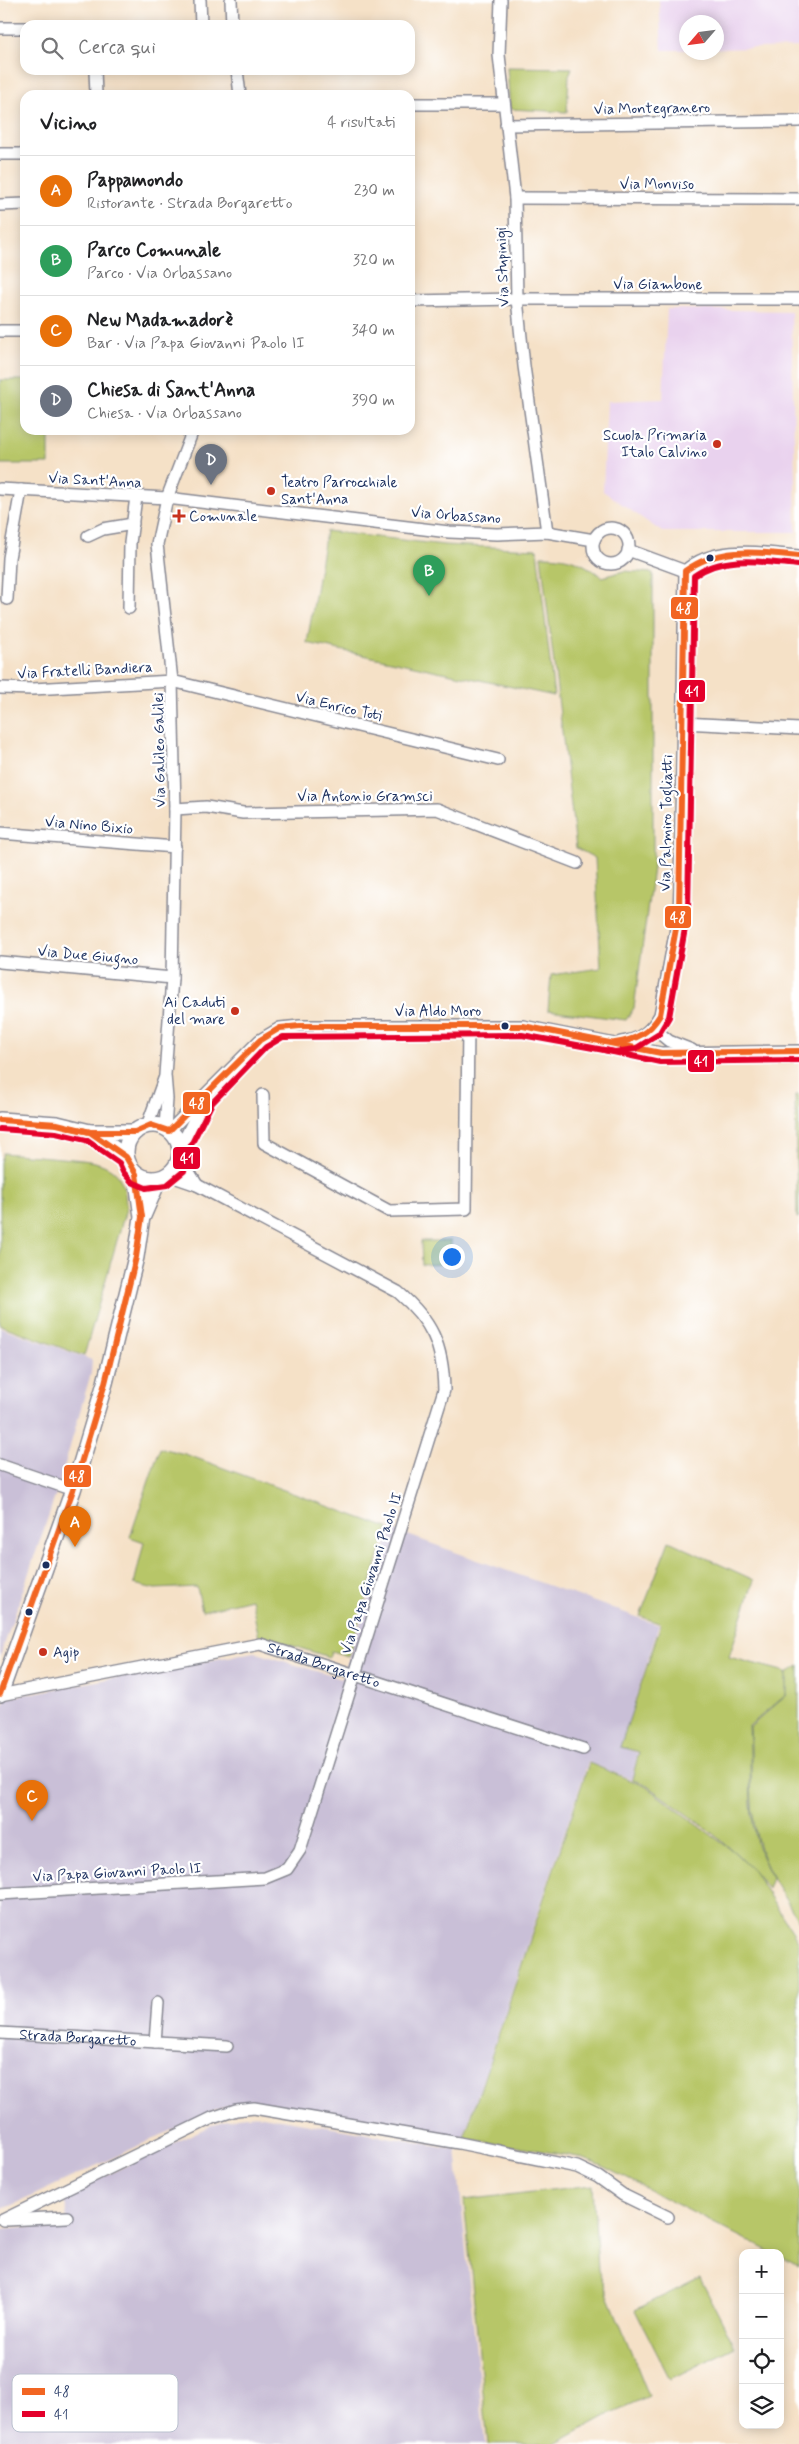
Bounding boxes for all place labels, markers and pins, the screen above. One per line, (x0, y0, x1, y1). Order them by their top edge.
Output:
place label: Scuola Primaria Italo Calvino (603, 426, 707, 463)
marker: Scuola Primaria Italo Calvino (711, 438, 723, 450)
pin: D (195, 444, 227, 485)
place label: Teatro Parrocchiale Sant'Anna (281, 473, 397, 510)
marker: Teatro Parrocchiale Sant'Anna (265, 485, 277, 497)
place label: Comunale (189, 507, 257, 527)
marker: Comunale (173, 510, 185, 522)
unlabelled marker (705, 553, 715, 563)
pin: B (413, 555, 445, 596)
place label: Ai Caduti del mare (164, 993, 225, 1030)
marker: Ai Caduti del mare (229, 1005, 241, 1017)
unlabelled marker (500, 1021, 510, 1031)
pin: A (59, 1506, 91, 1547)
unlabelled marker (41, 1560, 51, 1570)
unlabelled marker (24, 1607, 34, 1617)
place label: Agip (53, 1643, 79, 1663)
marker: Agip (37, 1646, 49, 1658)
pin: C (16, 1780, 48, 1821)

